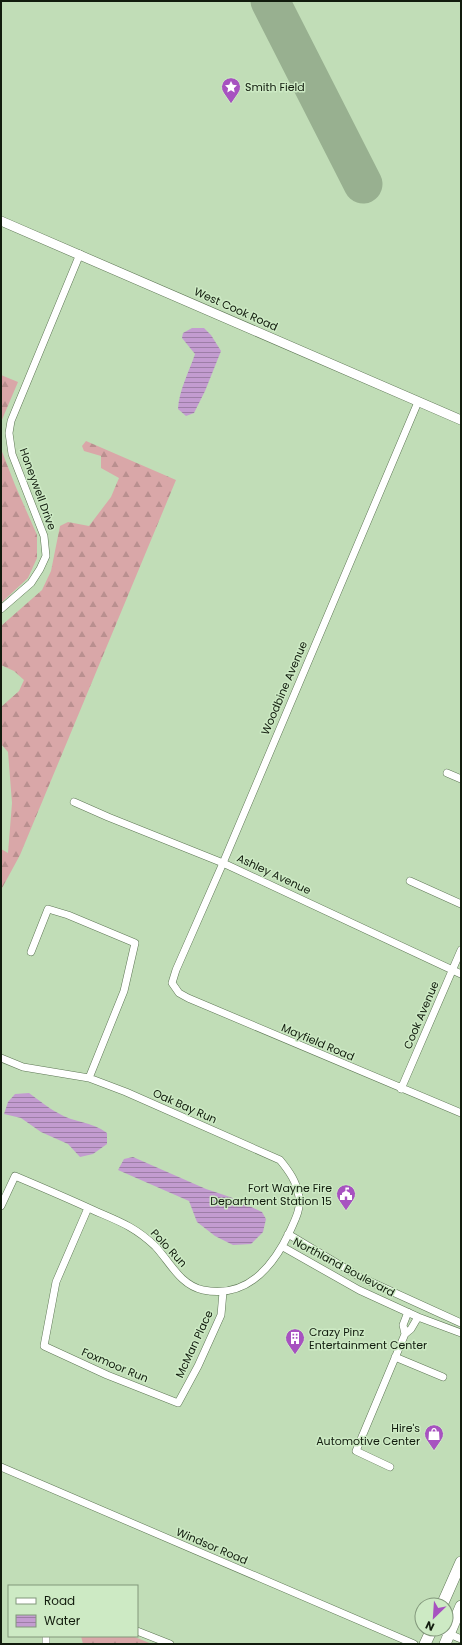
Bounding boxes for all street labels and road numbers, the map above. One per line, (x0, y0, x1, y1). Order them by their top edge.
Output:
street label: West Cook Road (192, 283, 280, 335)
street label: Honeywell Drive (16, 446, 60, 533)
street label: Woodbine Avenue (257, 638, 311, 737)
street label: Ashley Avenue (234, 850, 314, 898)
street label: Cook Avenue (399, 978, 443, 1051)
street label: Mayfield Road (279, 1019, 357, 1065)
street label: Oak Bay Run (150, 1085, 220, 1127)
street label: Polo Run (147, 1225, 191, 1271)
street label: Northland Boulevard (290, 1233, 398, 1301)
street label: McMan Place (171, 1307, 217, 1380)
street label: Foxmoor Run (79, 1344, 151, 1386)
street label: Windsor Road (174, 1524, 250, 1568)

